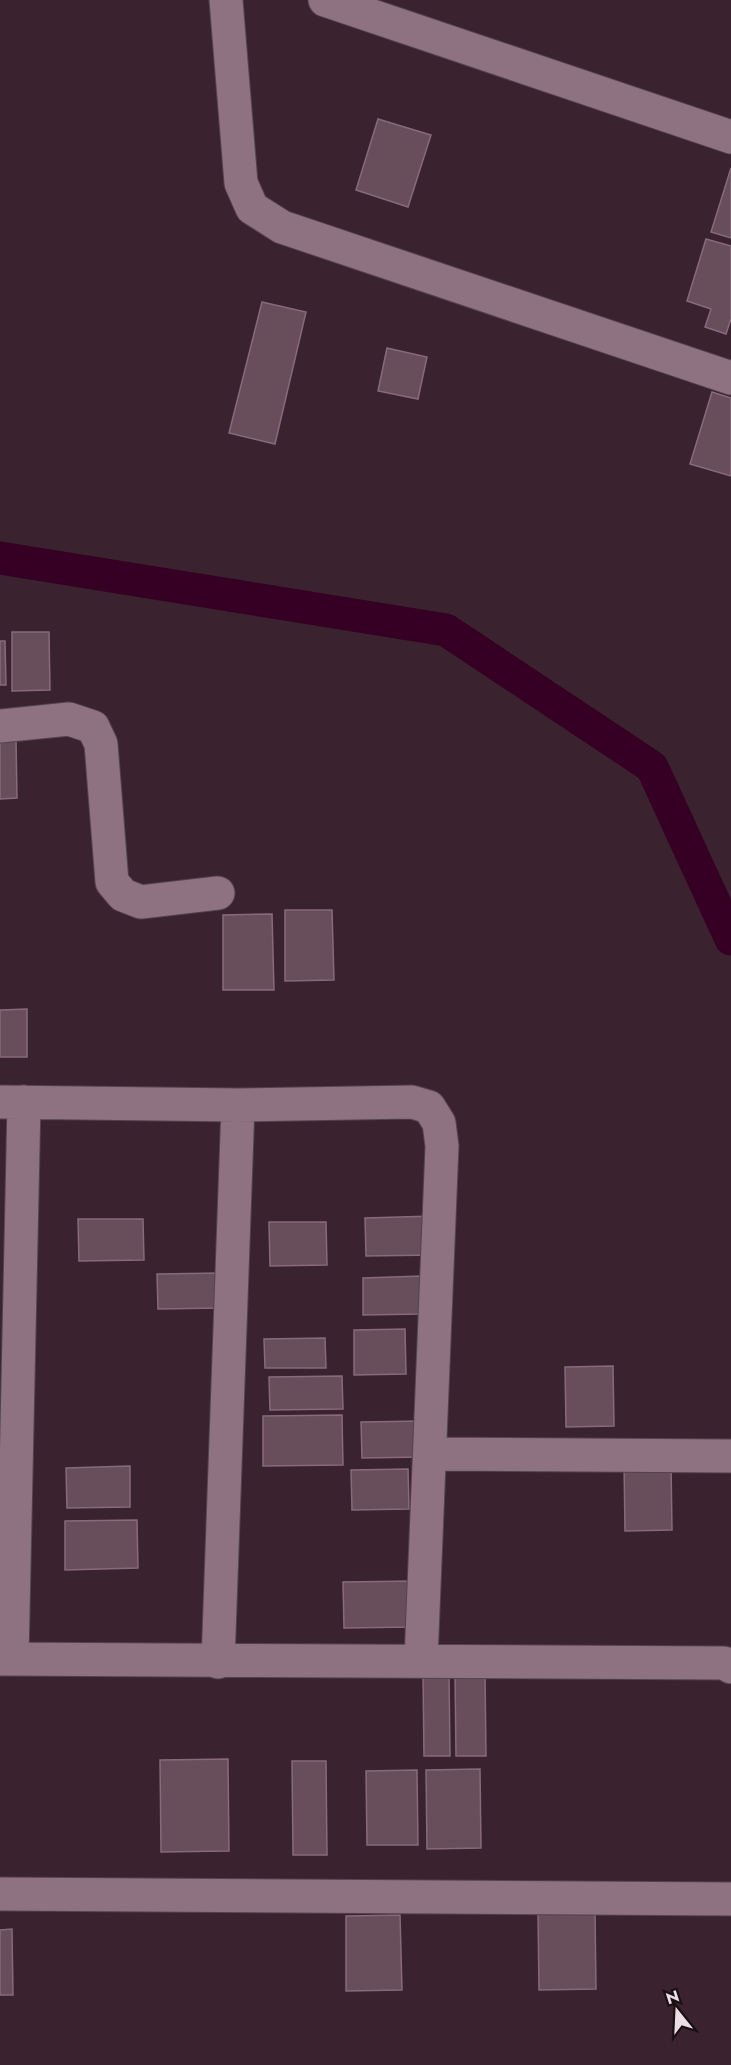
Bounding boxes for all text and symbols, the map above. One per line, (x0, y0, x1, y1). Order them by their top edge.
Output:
north arrow (647, 1981, 707, 2041)
text: N (663, 1984, 682, 2010)

